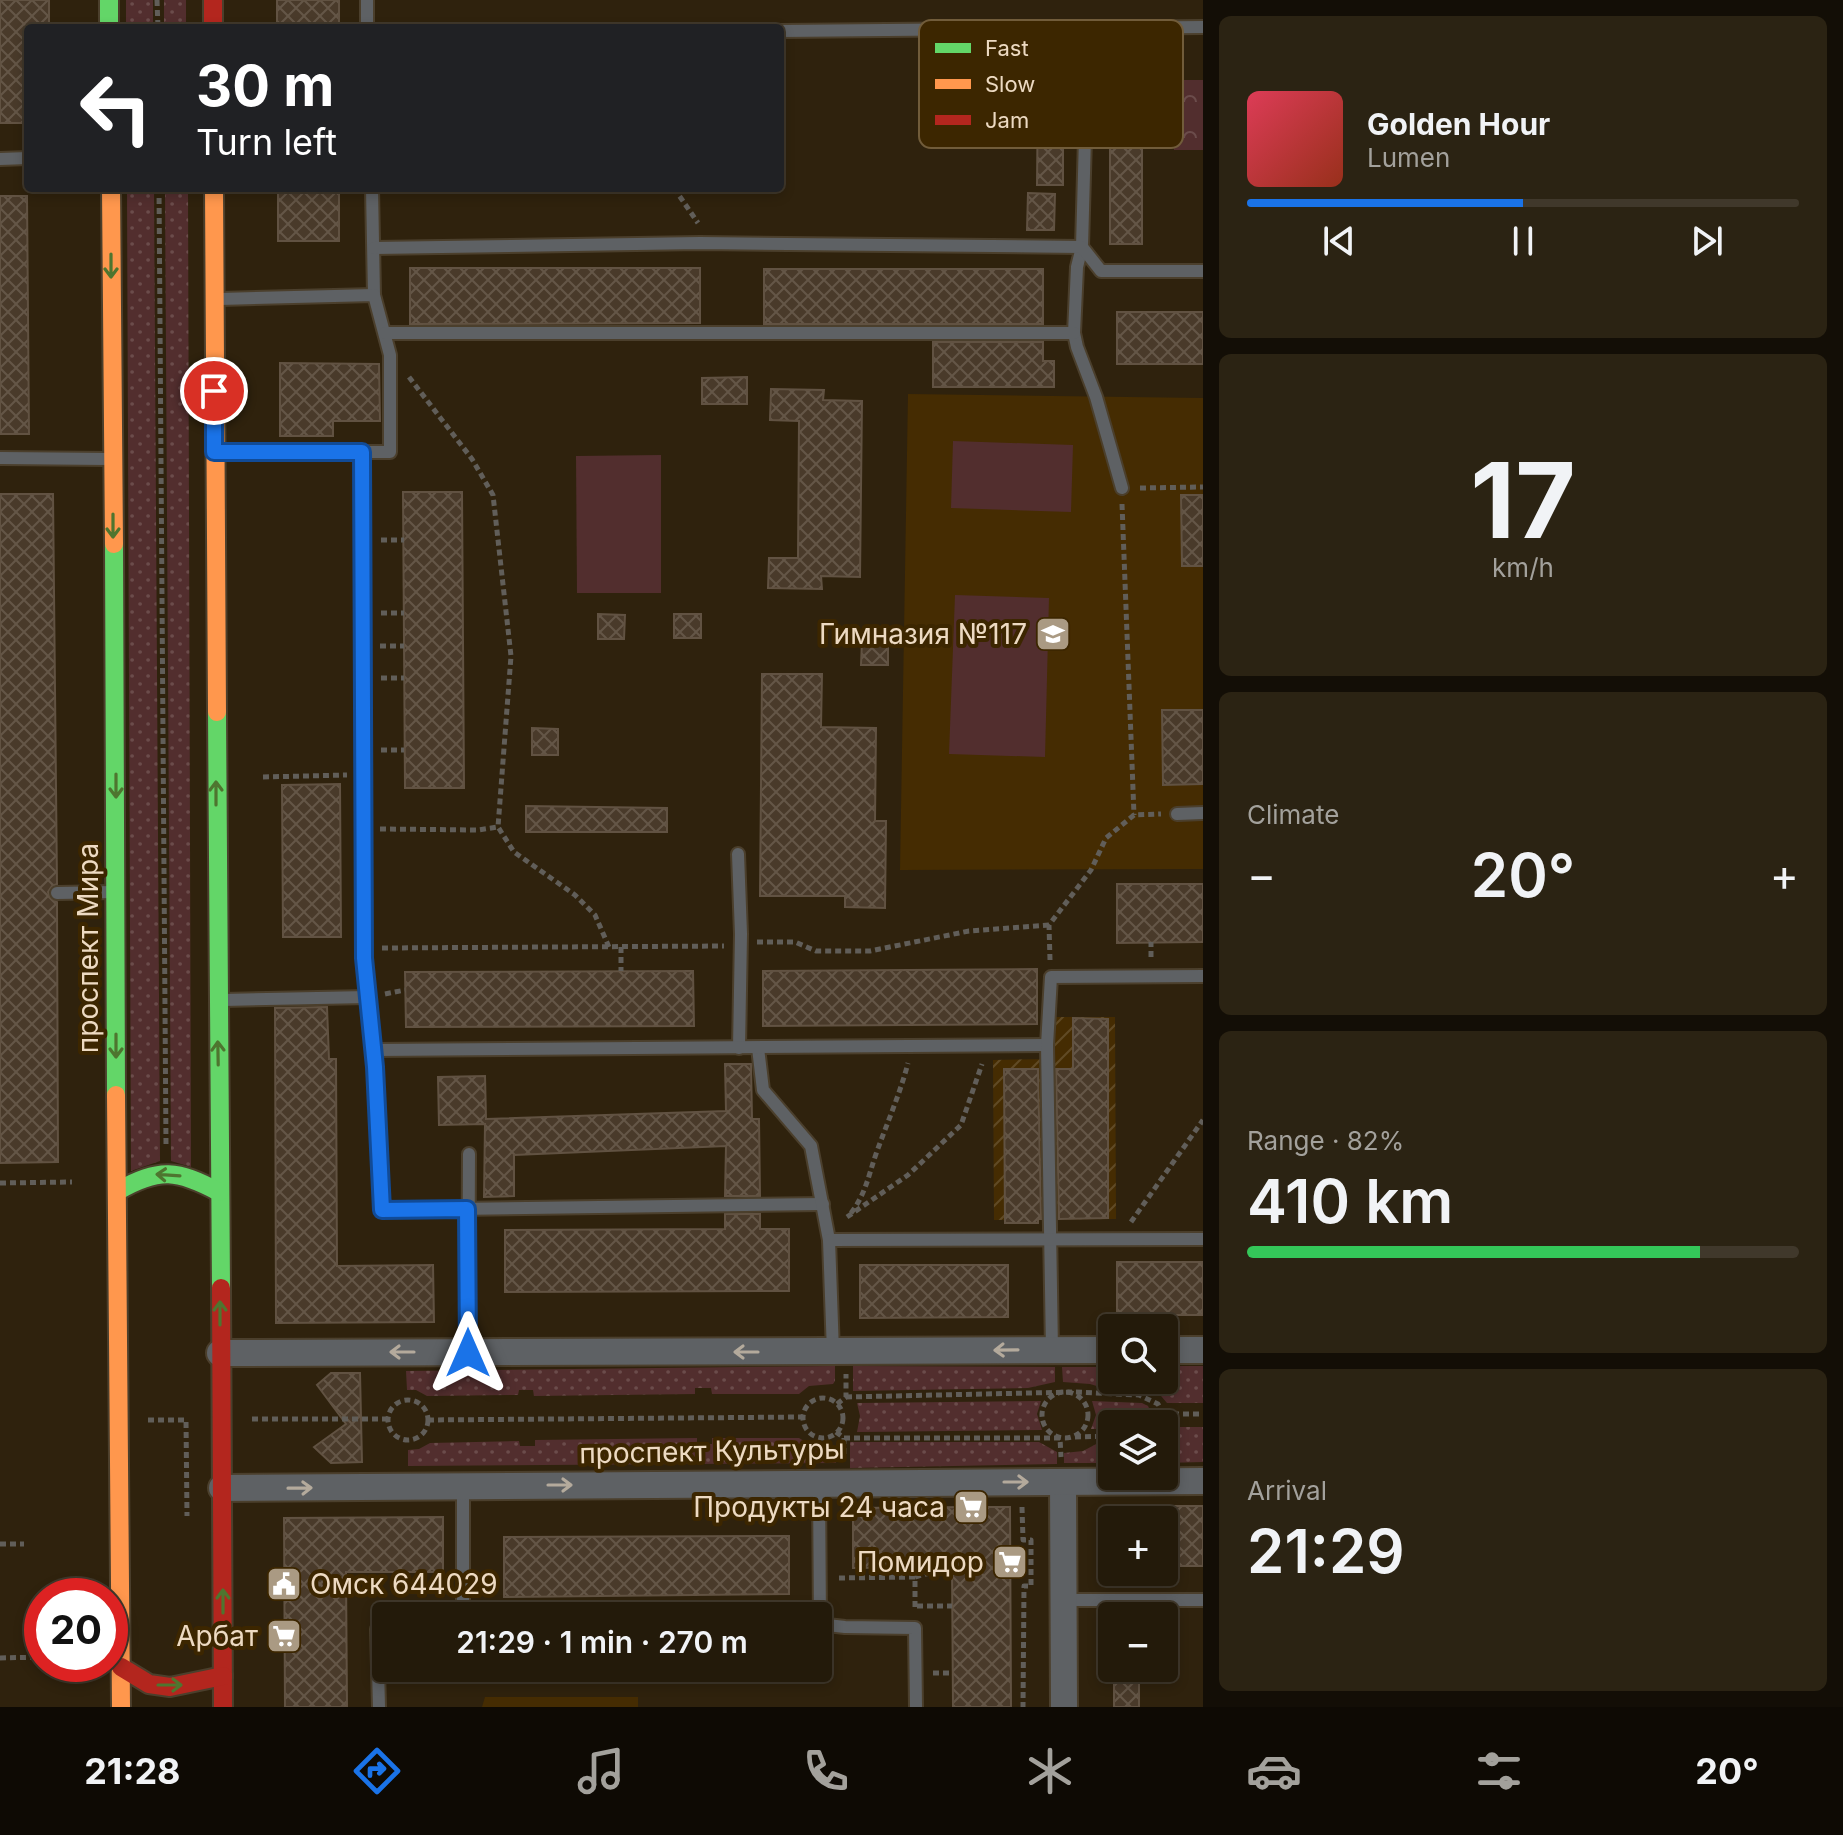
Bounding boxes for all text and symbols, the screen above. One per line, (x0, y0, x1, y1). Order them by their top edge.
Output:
legend (919, 20, 1183, 148)
text: Fast (985, 35, 1029, 61)
text: 30 m (196, 52, 334, 120)
icon: left (64, 56, 168, 160)
text: Slow (985, 71, 1035, 97)
text: Golden Hour (1367, 106, 1550, 142)
text: Jam (985, 107, 1029, 133)
text: Turn left (196, 120, 337, 164)
text: Lumen (1367, 142, 1450, 173)
icon: previous (1317, 219, 1361, 263)
icon: pause (1501, 219, 1545, 263)
icon: next (1685, 219, 1729, 263)
one-way arrow (103, 252, 119, 279)
pin (180, 357, 248, 425)
icon: arrive (192, 369, 236, 413)
text: 17 (1470, 437, 1576, 563)
one-way arrow (105, 512, 121, 539)
text: km/h (1492, 552, 1554, 583)
school or university icon: Гимназия №117 (1034, 615, 1072, 653)
place label: Гимназия №117 (819, 617, 1027, 651)
one-way arrow (108, 772, 123, 799)
one-way arrow (208, 780, 224, 807)
text: Climate (1247, 799, 1339, 830)
text: 20° (1471, 839, 1575, 911)
street label: проспект Мира (71, 843, 105, 1053)
text: − (1247, 848, 1276, 902)
text: + (1770, 848, 1799, 902)
one-way arrow (108, 1032, 124, 1059)
one-way arrow (210, 1040, 226, 1067)
text: Range · 82% (1247, 1125, 1404, 1156)
text: 410 km (1247, 1165, 1453, 1237)
one-way arrow (156, 1167, 182, 1182)
one-way arrow (212, 1300, 228, 1327)
position arrow (426, 1311, 510, 1395)
map controls (1098, 1314, 1178, 1682)
button: search (1098, 1314, 1178, 1394)
one-way arrow (993, 1343, 1020, 1358)
one-way arrow (389, 1344, 416, 1360)
one-way arrow (733, 1344, 760, 1360)
button: layers (1098, 1410, 1178, 1490)
street label: проспект Культуры (579, 1432, 845, 1470)
one-way arrow (1002, 1474, 1029, 1490)
text: Arrival (1247, 1475, 1327, 1506)
one-way arrow (546, 1477, 573, 1493)
one-way arrow (286, 1480, 313, 1496)
supermarket icon: Продукты 24 часа (952, 1488, 990, 1526)
place label: Продукты 24 часа (693, 1490, 945, 1524)
button: + (1098, 1506, 1178, 1586)
text: 21:29 (1247, 1515, 1405, 1587)
supermarket icon: Помидор (991, 1543, 1029, 1581)
place label: Помидор (857, 1545, 984, 1579)
public building icon: Омск 644029 (265, 1565, 303, 1603)
place label: Омск 644029 (310, 1567, 498, 1601)
speed limit sign: 20 (24, 1578, 128, 1682)
one-way arrow (215, 1588, 231, 1615)
button: − (1098, 1602, 1178, 1682)
supermarket icon: Арбат (265, 1617, 303, 1655)
place label: Арбат (176, 1619, 258, 1653)
text: 21:29 · 1 min · 270 m (456, 1624, 748, 1660)
one-way arrow (156, 1677, 183, 1693)
icon: directions (349, 1743, 405, 1799)
icon: music (573, 1743, 629, 1799)
icon: phone (798, 1743, 854, 1799)
icon: climate (1022, 1743, 1078, 1799)
icon: car (1246, 1743, 1302, 1799)
icon: filters (1471, 1743, 1527, 1799)
text: 21:28 (84, 1749, 181, 1793)
text: 20° (1695, 1749, 1759, 1793)

